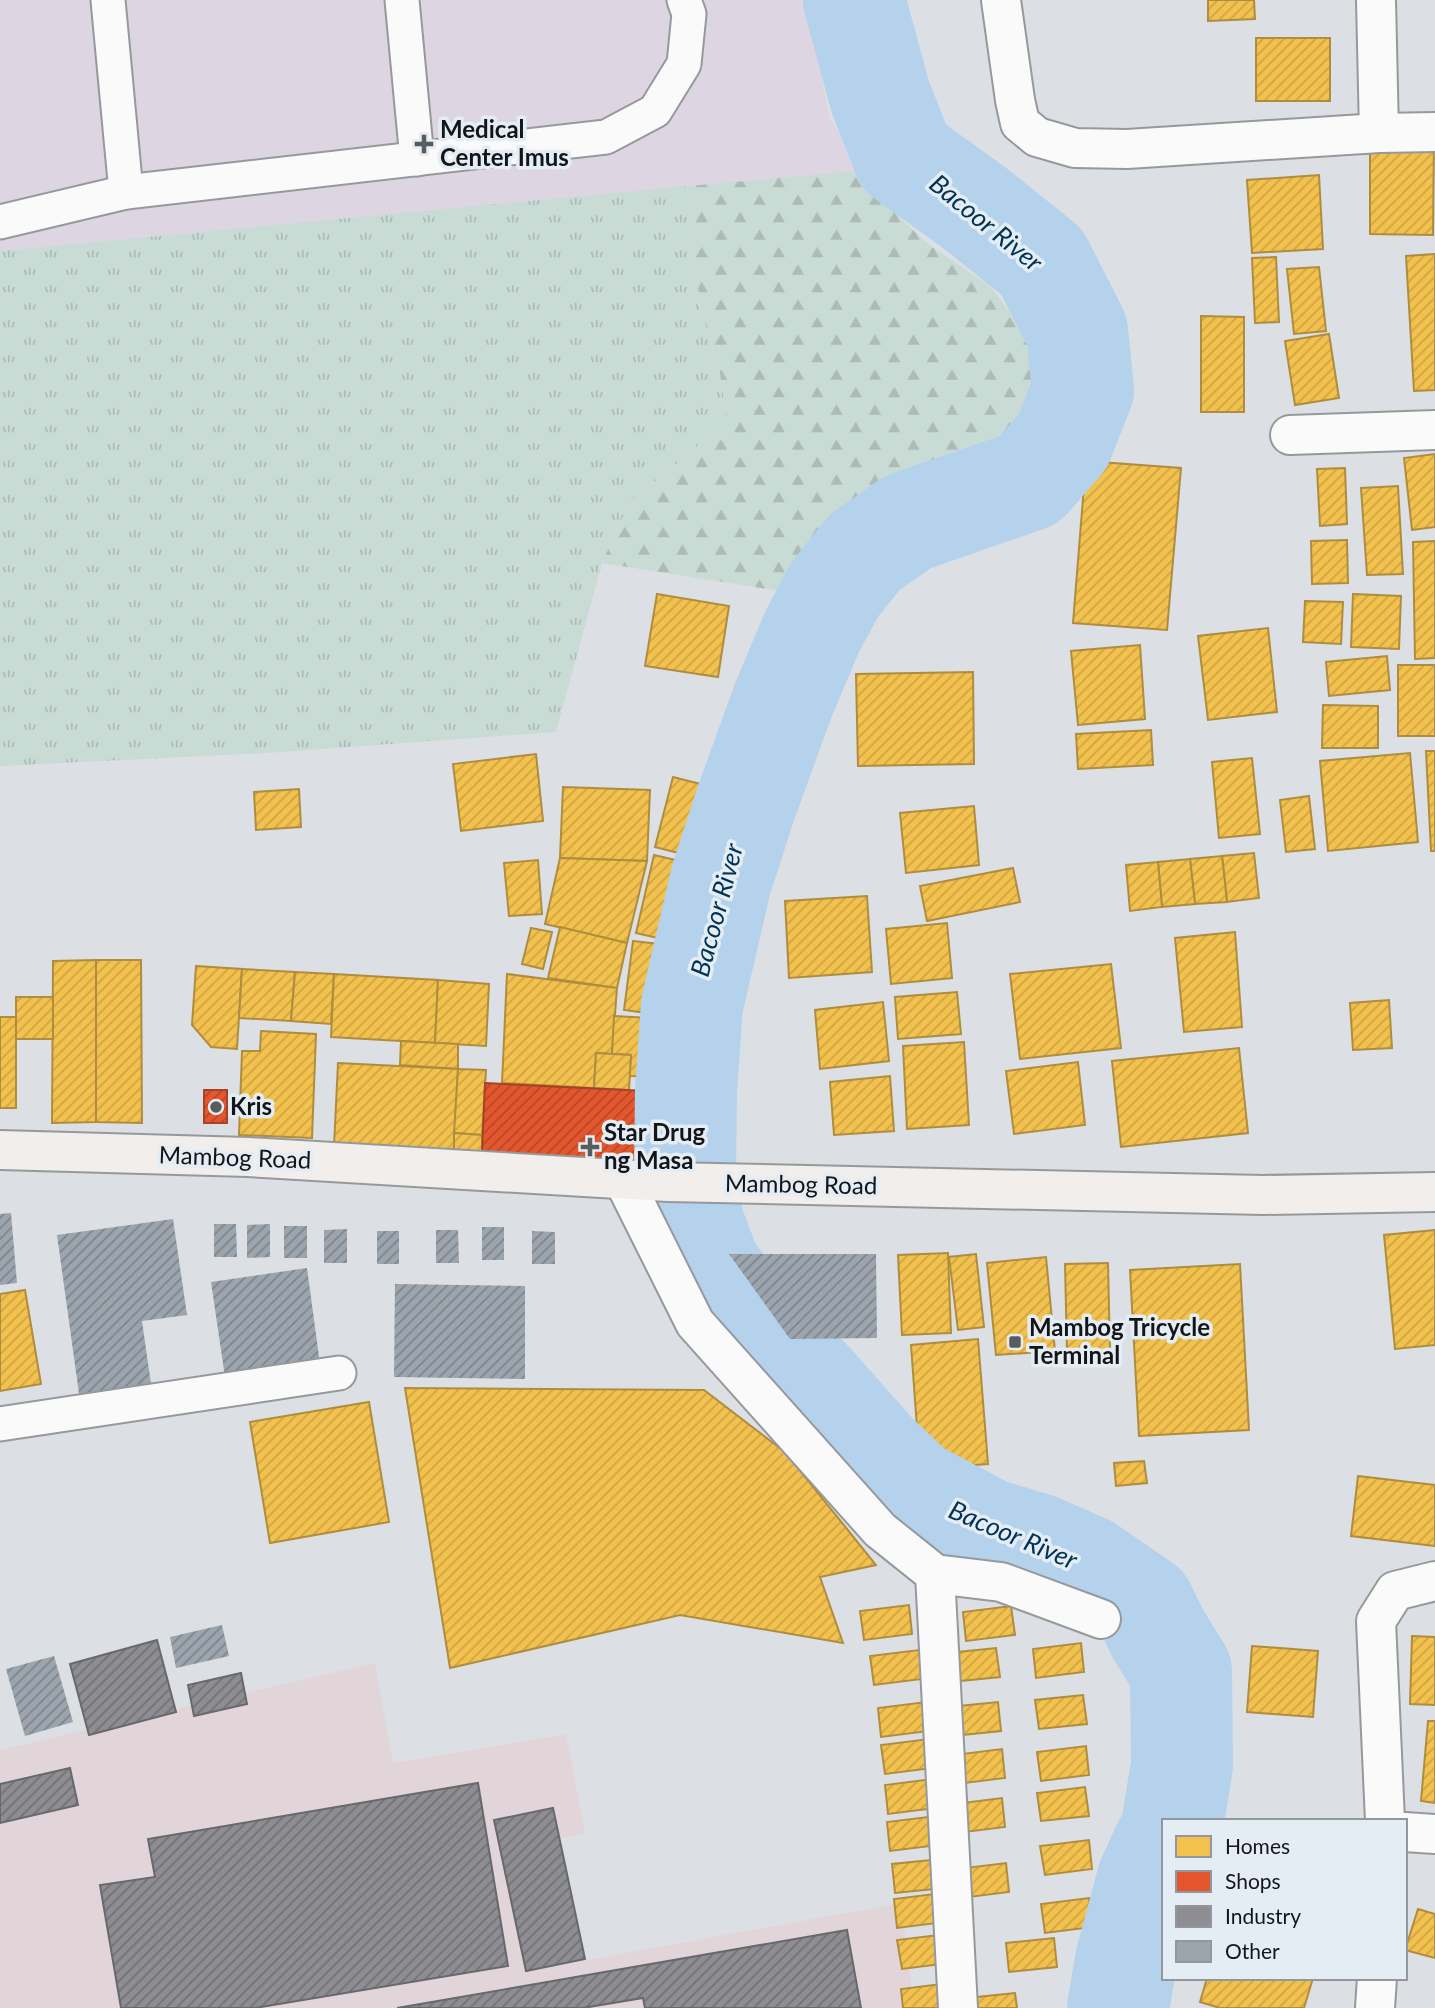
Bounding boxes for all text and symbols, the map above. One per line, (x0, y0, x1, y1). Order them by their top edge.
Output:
place label: Medical Center Imus (440, 114, 569, 171)
marker: Medical Center Imus (414, 134, 434, 154)
water label: Bacoor River (924, 167, 1050, 278)
water label: Bacoor River (683, 839, 749, 980)
place label: Kris (230, 1091, 272, 1120)
marker: Kris (208, 1099, 224, 1115)
place label: Star Drug ng Masa (604, 1117, 706, 1174)
street label: Mambog Road (158, 1139, 312, 1174)
marker: Star Drug ng Masa (582, 1139, 598, 1155)
street label: Mambog Road (725, 1168, 877, 1199)
place label: Mambog Tricycle Terminal (1029, 1312, 1210, 1369)
marker: Mambog Tricycle Terminal (1007, 1334, 1023, 1350)
water label: Bacoor River (944, 1493, 1083, 1576)
legend (1162, 1819, 1407, 1980)
text: Homes (1225, 1833, 1290, 1858)
text: Shops (1225, 1868, 1281, 1893)
text: Industry (1225, 1903, 1301, 1928)
text: Other (1225, 1938, 1280, 1963)

